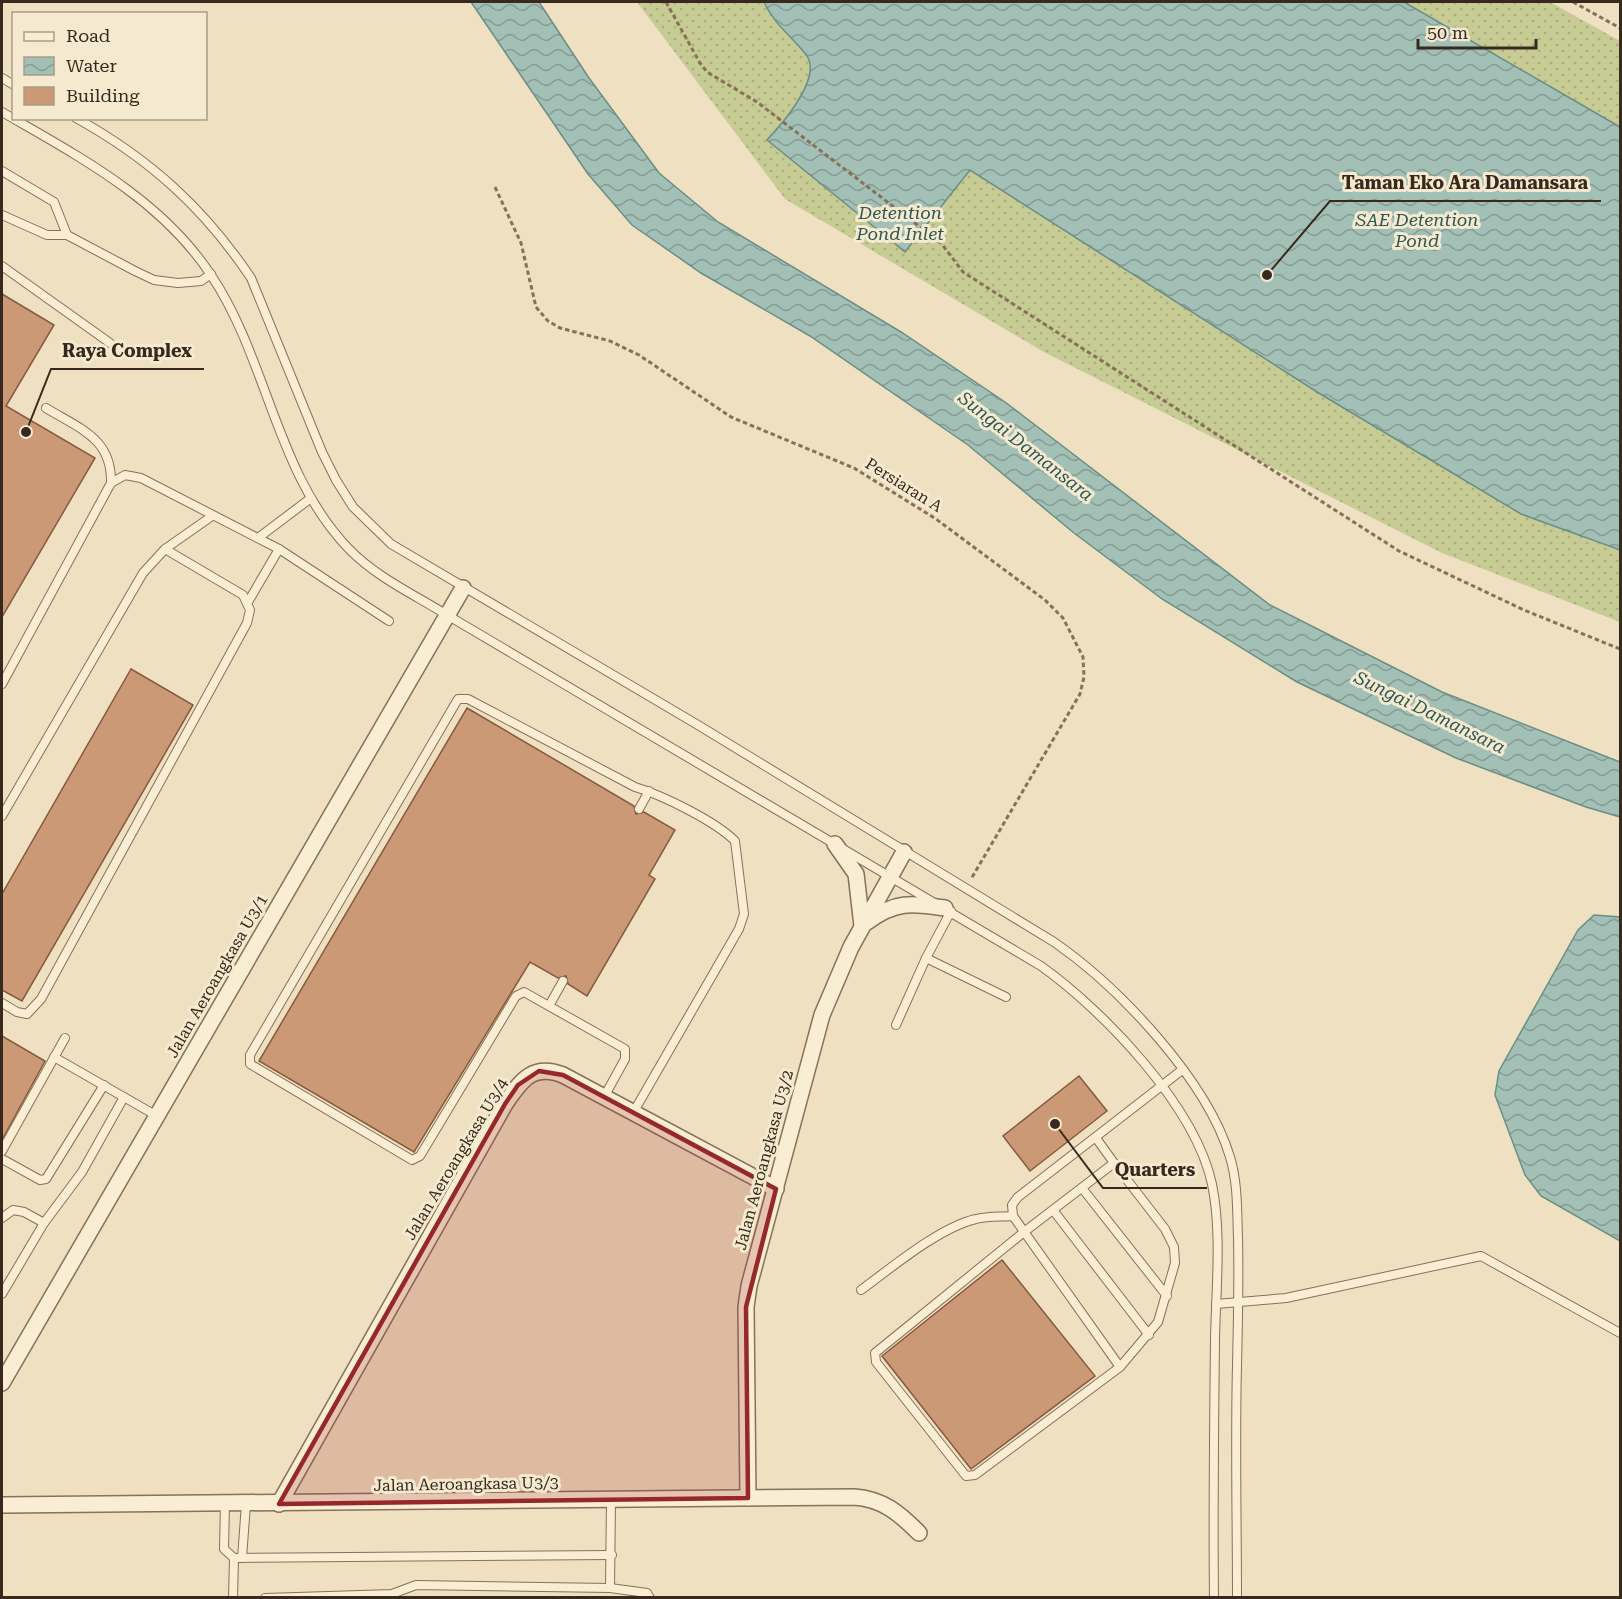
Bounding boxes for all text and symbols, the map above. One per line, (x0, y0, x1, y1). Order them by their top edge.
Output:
legend (12, 12, 207, 120)
scale bar (1418, 12, 1536, 50)
text: 50 m (1427, 22, 1468, 43)
text: Road (66, 25, 111, 46)
text: Water (66, 55, 117, 76)
text: Building (66, 85, 140, 106)
callout: Taman Eko Ara Damansara (1330, 165, 1601, 201)
text: Taman Eko Ara Damansara (1342, 172, 1589, 193)
water label: Detention Pond Inlet (855, 202, 944, 244)
water label: SAE Detention Pond (1355, 209, 1478, 251)
callout: Raya Complex (51, 333, 204, 369)
text: Raya Complex (62, 340, 192, 361)
water label: Sungai Damansara (954, 386, 1098, 505)
street label: Persiaran A (862, 454, 947, 517)
water label: Sungai Damansara (1350, 666, 1509, 758)
street label: Jalan Aeroangkasa U3/1 (162, 891, 272, 1061)
street label: Jalan Aeroangkasa U3/2 (731, 1068, 797, 1252)
street label: Jalan Aeroangkasa U3/4 (400, 1075, 512, 1243)
callout: Quarters (1103, 1152, 1207, 1188)
text: Quarters (1115, 1159, 1195, 1180)
street label: Jalan Aeroangkasa U3/3 (373, 1473, 559, 1495)

